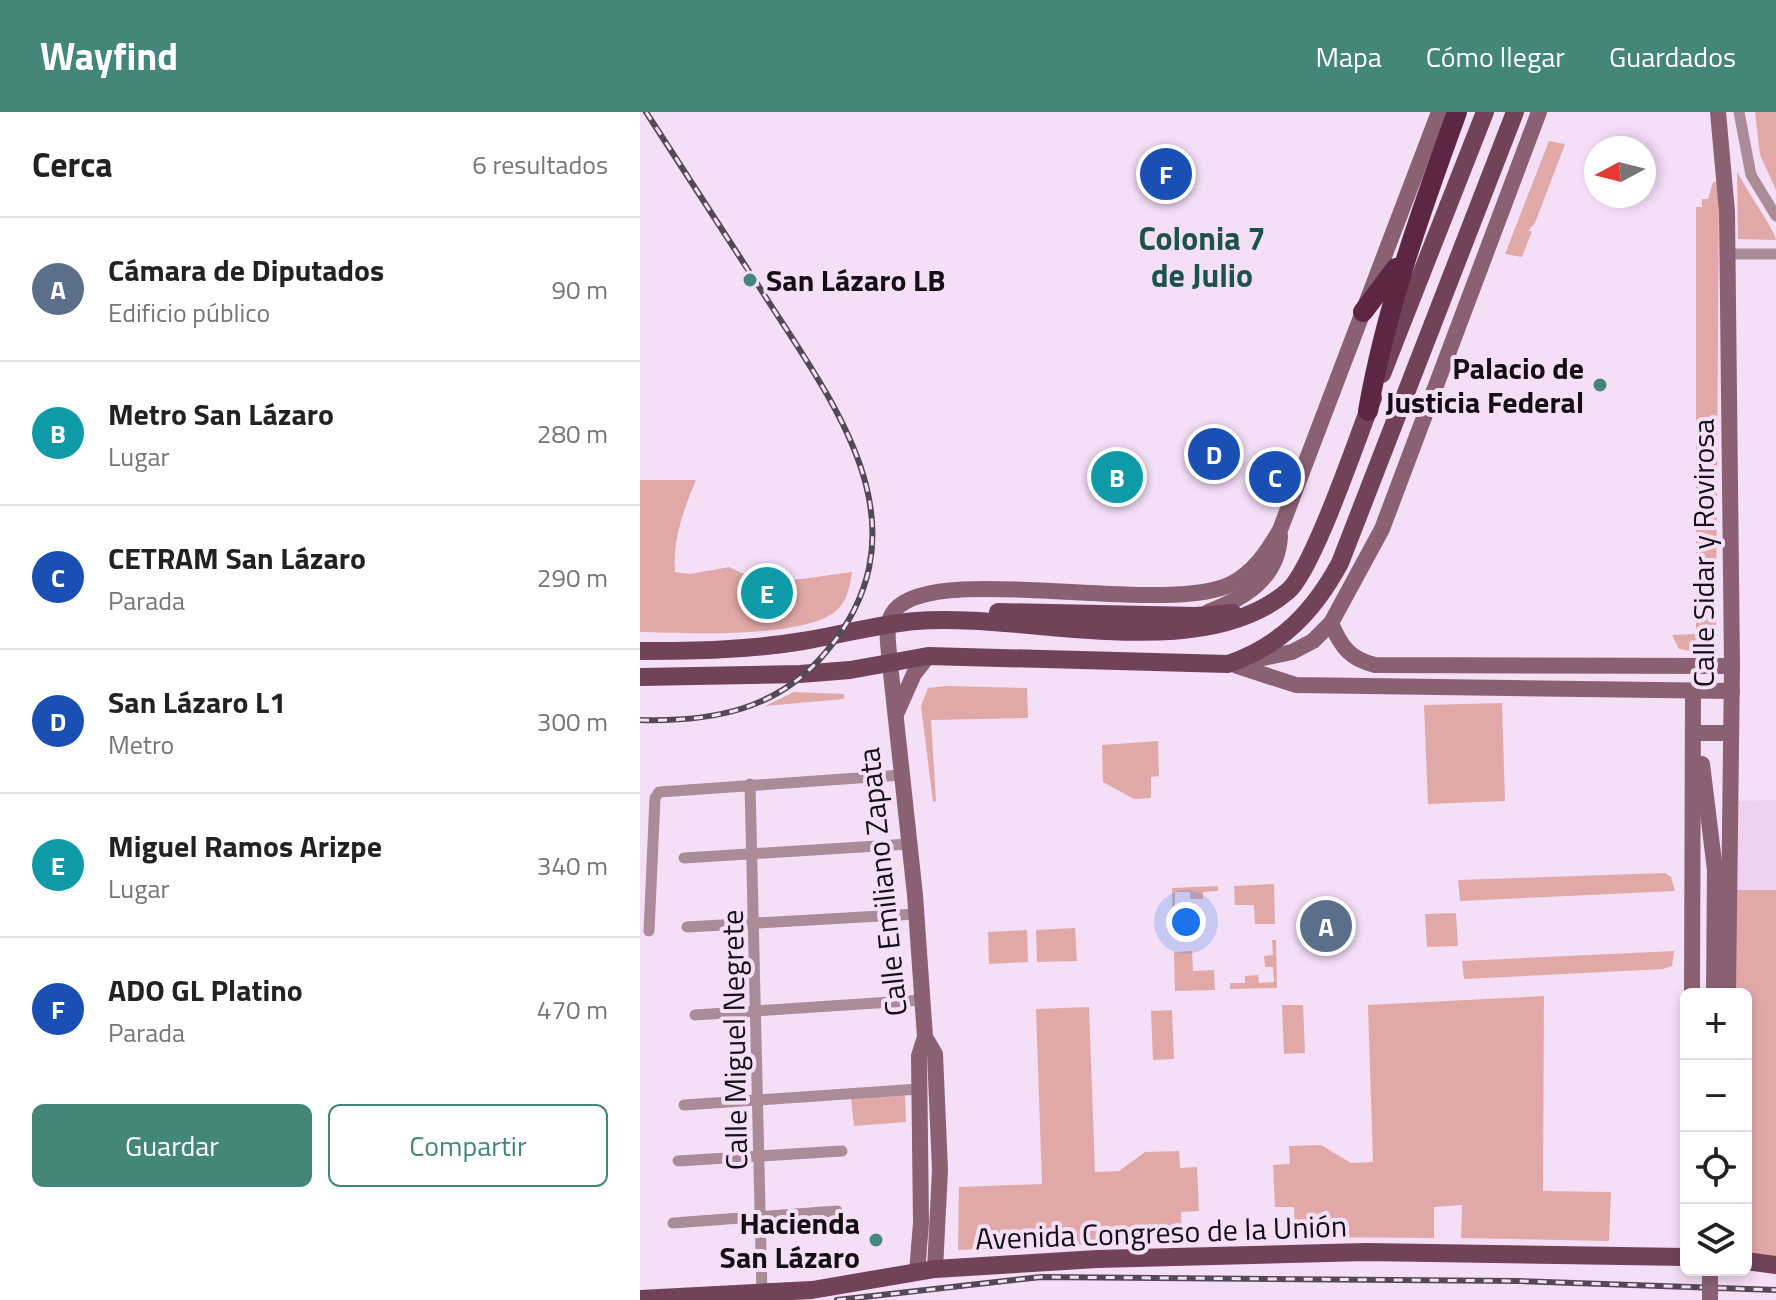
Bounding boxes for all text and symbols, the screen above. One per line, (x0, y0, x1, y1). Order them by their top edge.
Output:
text: Wayfind (40, 27, 178, 85)
text: Mapa (1315, 35, 1382, 78)
text: Cómo llegar (1426, 35, 1565, 78)
text: Guardados (1609, 35, 1736, 78)
north arrow (1584, 136, 1656, 208)
text: Cerca (32, 138, 113, 190)
pin: F (1140, 144, 1192, 204)
text: 6 resultados (472, 145, 608, 184)
district label: Colonia 7 de Julio (1138, 214, 1266, 299)
text: Cámara de Diputados (108, 247, 384, 293)
place label: San Lázaro LB (766, 257, 945, 303)
text: A (50, 270, 66, 309)
text: 90 m (551, 270, 608, 309)
marker: San Lázaro LB (741, 271, 759, 289)
text: Edificio público (108, 293, 270, 332)
place label: Palacio de Justicia Federal (1385, 345, 1584, 425)
marker: Palacio de Justicia Federal (1591, 376, 1609, 394)
text: Metro San Lázaro (108, 391, 334, 437)
text: B (50, 414, 66, 453)
text: 280 m (537, 414, 608, 453)
street label: Calle Sidar y Rovirosa (1680, 419, 1726, 687)
pin: D (1188, 424, 1240, 484)
text: Lugar (108, 437, 170, 476)
pin: B (1091, 447, 1143, 507)
pin: C (1249, 447, 1301, 507)
text: CETRAM San Lázaro (108, 535, 366, 581)
text: C (51, 558, 65, 597)
text: 290 m (537, 558, 608, 597)
pin: E (741, 563, 793, 623)
text: Parada (108, 581, 185, 620)
text: San Lázaro L1 (108, 679, 286, 725)
text: D (50, 702, 66, 741)
text: 300 m (537, 702, 608, 741)
text: Metro (108, 725, 174, 764)
street label: Calle Emiliano Zapata (845, 745, 919, 1019)
text: Miguel Ramos Arizpe (108, 823, 382, 869)
text: E (51, 846, 65, 885)
text: 340 m (537, 846, 608, 885)
text: Lugar (108, 869, 170, 908)
pin: A (1300, 896, 1352, 956)
your location (1166, 902, 1206, 942)
street label: Calle Miguel Negrete (709, 909, 759, 1171)
text: ADO GL Platino (108, 967, 303, 1013)
map controls (1680, 988, 1752, 1276)
button: + (1680, 988, 1752, 1060)
text: F (51, 990, 65, 1029)
text: 470 m (537, 990, 608, 1029)
text: Parada (108, 1013, 185, 1052)
button: − (1680, 1060, 1752, 1132)
button: Guardar (32, 1104, 312, 1187)
button: Compartir (328, 1104, 608, 1187)
button: locate (1680, 1132, 1752, 1204)
place label: Hacienda San Lázaro (720, 1200, 860, 1280)
street label: Avenida Congreso de la Unión (974, 1203, 1348, 1261)
button: layers (1680, 1204, 1752, 1276)
marker: Hacienda San Lázaro (867, 1231, 885, 1249)

